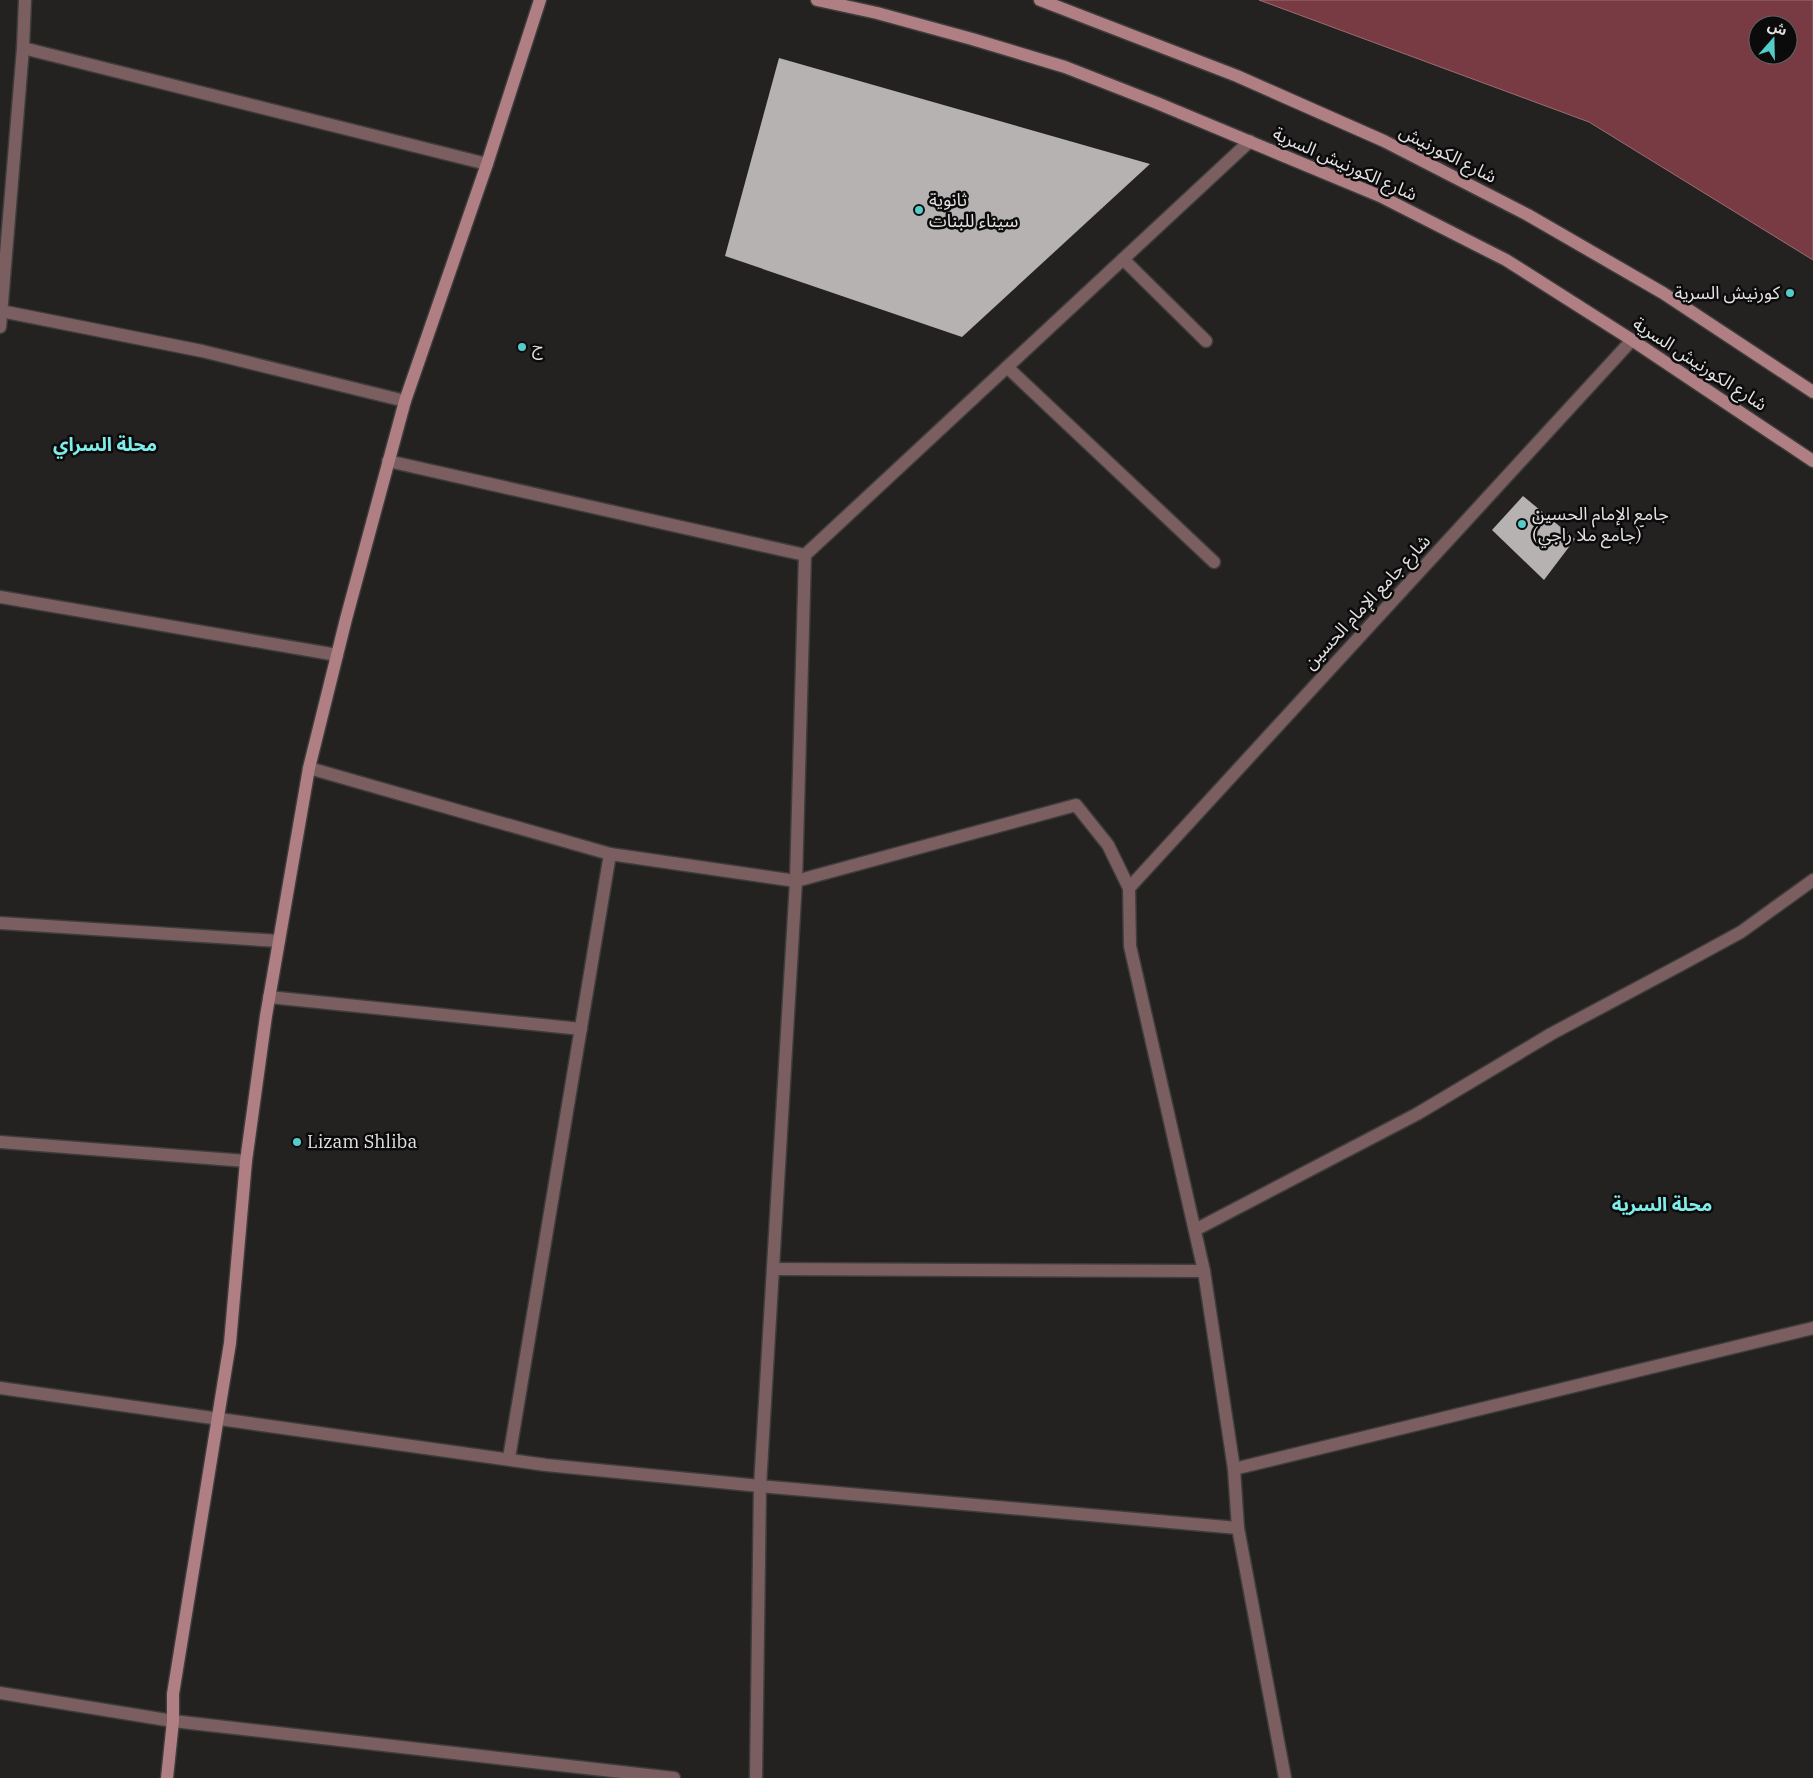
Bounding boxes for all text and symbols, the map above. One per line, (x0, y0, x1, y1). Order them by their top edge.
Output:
north arrow (1748, 15, 1798, 65)
text: ش (1765, 16, 1790, 40)
street label: شارع الكورنيش (1394, 119, 1501, 191)
street label: شارع الكورنيش السرية (1268, 121, 1421, 208)
place label: ثانوية سيناء للبنات (929, 188, 1018, 232)
marker: ثانوية سيناء للبنات (913, 204, 925, 216)
place label: كورنيش السرية (1674, 281, 1781, 304)
marker: كورنيش السرية (1784, 287, 1796, 299)
street label: شارع الكورنيش السرية (1627, 312, 1772, 418)
place label: ج (532, 335, 544, 360)
marker: ج (516, 341, 528, 353)
district label: محلة السراي (53, 432, 157, 459)
place label: جامع الإمام الحسين (جامع ملا راجي) (1532, 502, 1669, 549)
marker: جامع الإمام الحسين (جامع ملا راجي) (1516, 518, 1528, 530)
street label: شارع جامع الإمام الحسين (1298, 529, 1437, 676)
place label: Lizam Shliba (307, 1130, 417, 1153)
marker: Lizam Shliba (291, 1136, 303, 1148)
district label: محلة السرية (1612, 1192, 1712, 1216)

